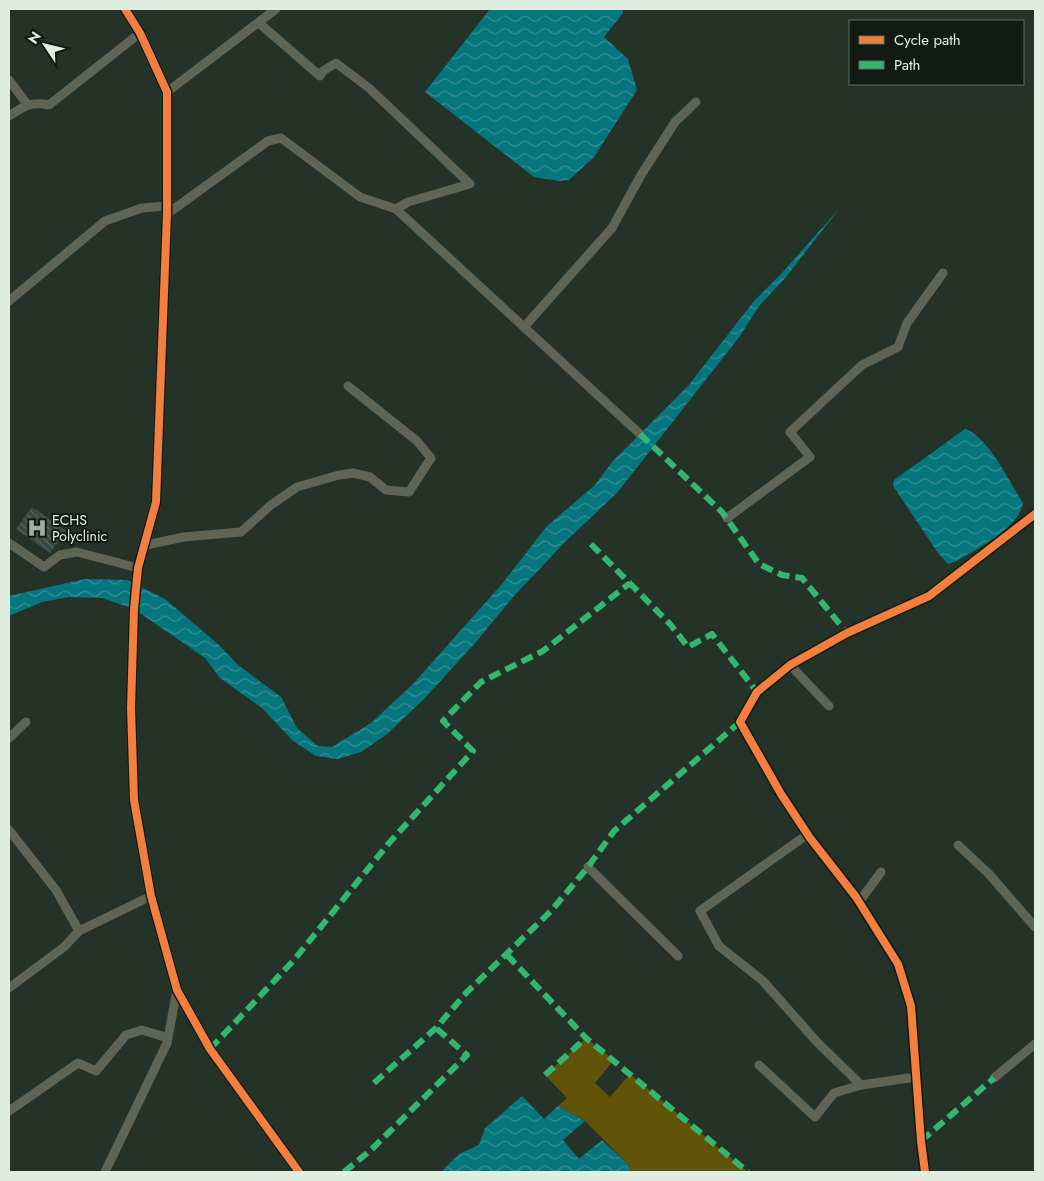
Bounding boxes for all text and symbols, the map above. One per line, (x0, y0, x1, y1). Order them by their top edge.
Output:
north arrow (20, 20, 70, 70)
legend (849, 20, 1024, 85)
text: N (23, 27, 46, 48)
text: Cycle path (894, 29, 961, 51)
text: Path (894, 54, 920, 76)
place label: ECHS Polyclinic (52, 510, 107, 546)
hospital icon: ECHS Polyclinic (26, 517, 48, 539)

